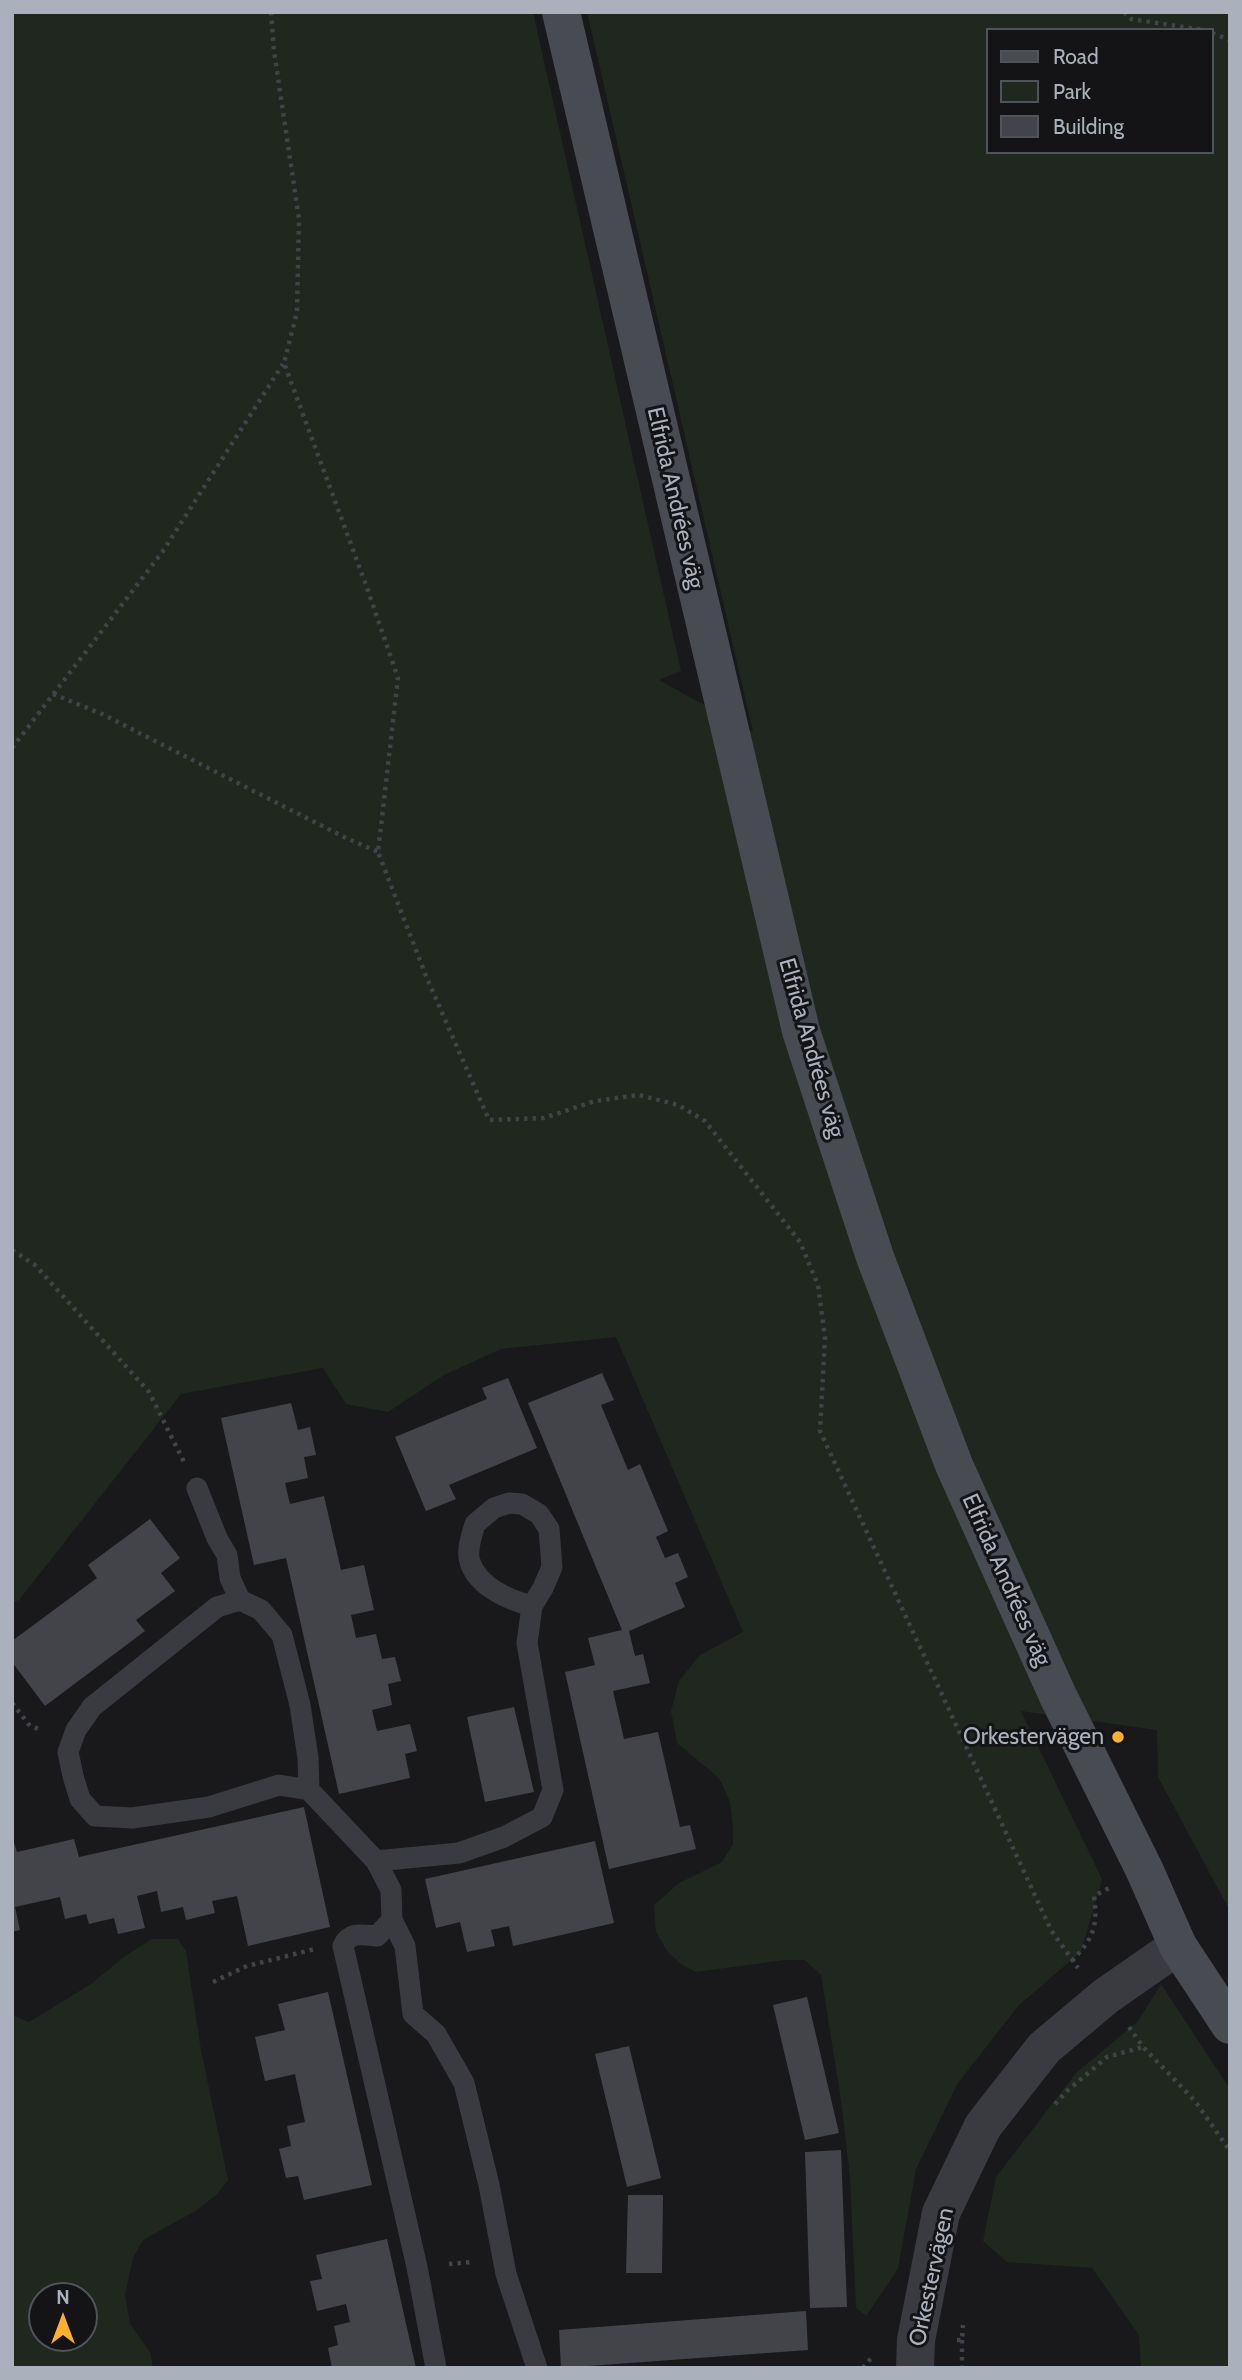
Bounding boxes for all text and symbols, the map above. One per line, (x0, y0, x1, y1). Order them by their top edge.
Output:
legend (986, 28, 1214, 154)
text: Road (1053, 44, 1099, 69)
text: Park (1053, 79, 1091, 104)
text: Building (1053, 114, 1124, 139)
street label: Elfrida Andrées väg (641, 404, 709, 592)
street label: Elfrida Andrées väg (772, 955, 850, 1141)
street label: Elfrida Andrées väg (956, 1490, 1056, 1670)
place label: Orkestervägen (963, 1723, 1104, 1751)
marker: Orkestervägen (1110, 1729, 1126, 1745)
street label: Orkestervägen (904, 2205, 960, 2349)
north arrow (28, 2282, 98, 2352)
text: N (56, 2286, 70, 2309)

